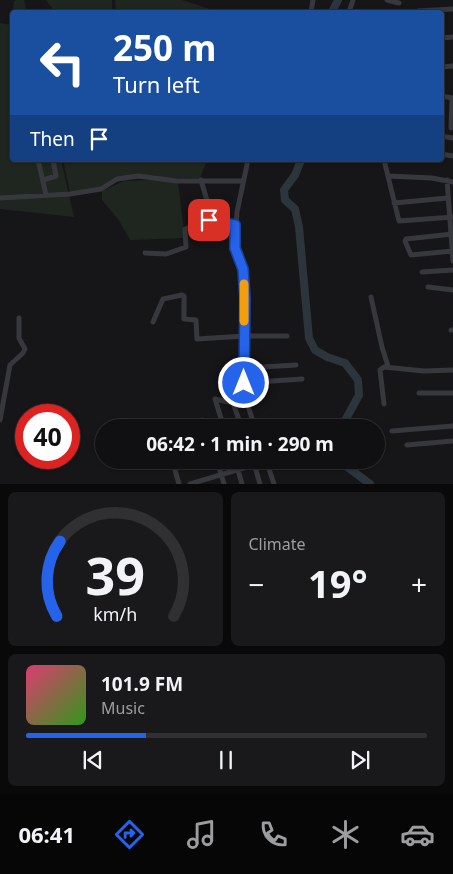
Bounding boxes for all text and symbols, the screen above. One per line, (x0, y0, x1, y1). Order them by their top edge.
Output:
text: 250 m (113, 24, 216, 71)
icon: left (30, 30, 95, 95)
text: Turn left (113, 69, 200, 99)
icon: arrive (85, 125, 113, 153)
text: Then (30, 126, 75, 152)
pin (188, 199, 230, 241)
icon: arrive (195, 206, 223, 234)
position arrow (217, 356, 269, 408)
speed limit sign: 40 (15, 404, 80, 469)
text: 06:42 · 1 min · 290 m (146, 431, 334, 457)
text: Climate (249, 533, 306, 555)
text: 39 (86, 539, 145, 610)
text: 19° (308, 557, 368, 609)
text: − (249, 565, 265, 603)
text: + (411, 565, 427, 603)
text: km/h (93, 602, 137, 626)
text: 101.9 FM (101, 671, 183, 697)
text: Music (101, 697, 145, 719)
icon: previous (79, 746, 107, 774)
icon: pause (212, 746, 240, 774)
icon: next (346, 746, 374, 774)
icon: directions (112, 817, 147, 852)
icon: music (184, 817, 219, 852)
icon: phone (256, 817, 291, 852)
icon: climate (328, 817, 363, 852)
icon: car (400, 817, 435, 852)
text: 06:41 (18, 819, 75, 849)

